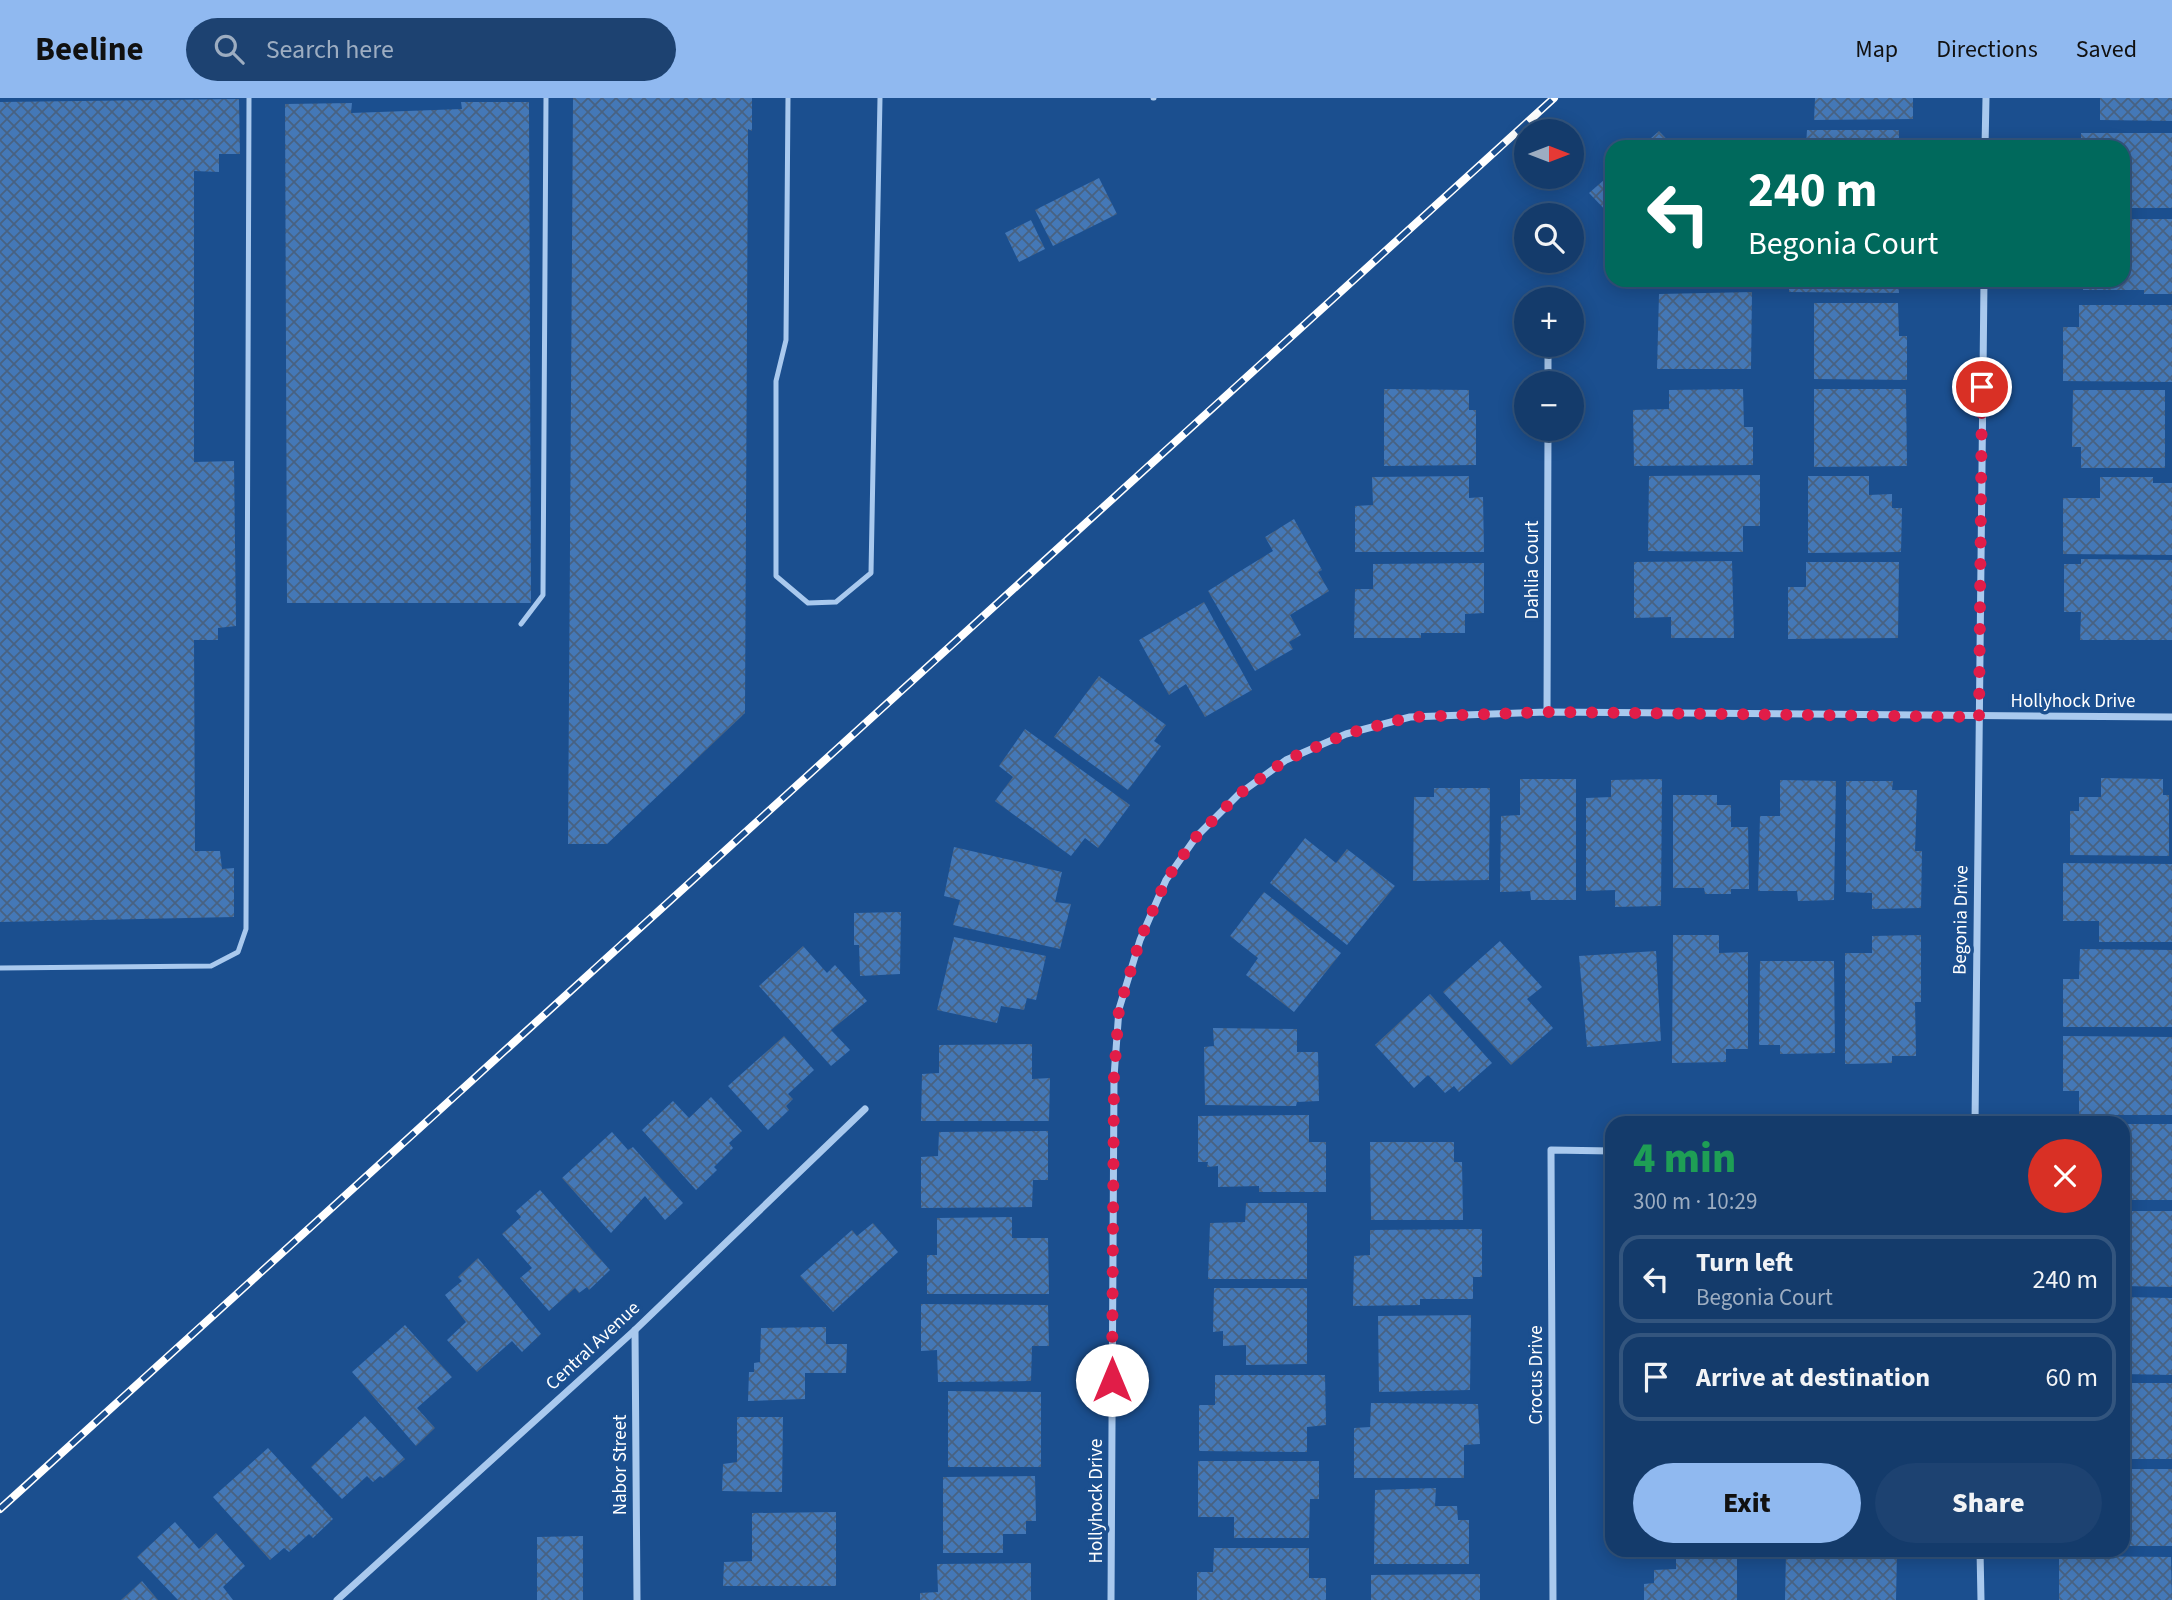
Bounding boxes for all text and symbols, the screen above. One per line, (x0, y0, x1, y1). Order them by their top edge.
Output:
search box (186, 18, 676, 81)
text: Beeline (35, 26, 144, 73)
icon: search (210, 30, 248, 68)
text: Search here (266, 31, 394, 68)
text: Map (1855, 32, 1898, 67)
text: Directions (1936, 32, 2038, 67)
text: Saved (2076, 32, 2137, 67)
north arrow (1514, 119, 1584, 189)
map controls (1514, 119, 1584, 441)
text: 240 m (1748, 156, 1877, 226)
icon: left (1633, 168, 1724, 259)
button: search (1514, 203, 1584, 273)
text: Begonia Court (1748, 221, 1938, 267)
button: + (1514, 287, 1584, 357)
pin (1952, 357, 2012, 417)
icon: arrive (1963, 368, 2001, 406)
button: − (1514, 371, 1584, 441)
street label: Dahlia Court (1519, 520, 1546, 620)
street label: Hollyhock Drive (2011, 688, 2135, 715)
street label: Begonia Drive (1947, 865, 1975, 975)
text: 4 min (1633, 1129, 1736, 1189)
button: close (2028, 1139, 2102, 1213)
text: 300 m · 10:29 (1633, 1185, 1757, 1218)
text: Turn left (1696, 1244, 1793, 1281)
icon: left (1637, 1260, 1675, 1298)
text: 240 m (2032, 1261, 2098, 1298)
text: Begonia Court (1696, 1281, 1833, 1314)
street label: Central Avenue (540, 1295, 646, 1397)
street label: Crocus Drive (1523, 1325, 1550, 1425)
position arrow (1075, 1343, 1149, 1417)
icon: arrive (1637, 1358, 1675, 1396)
text: Arrive at destination (1696, 1359, 1930, 1396)
text: 60 m (2045, 1359, 2098, 1396)
street label: Nabor Street (607, 1414, 634, 1515)
street label: Hollyhock Drive (1083, 1439, 1110, 1563)
button: Exit (1633, 1463, 1861, 1543)
button: Share (1875, 1463, 2102, 1543)

